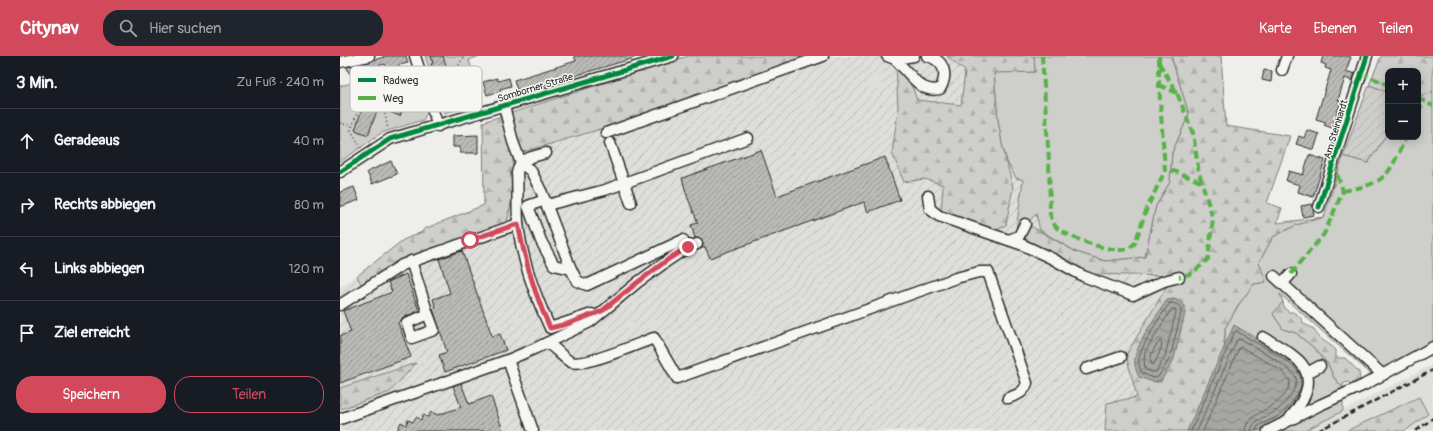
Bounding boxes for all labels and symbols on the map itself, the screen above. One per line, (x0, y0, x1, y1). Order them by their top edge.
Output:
legend (350, 66, 482, 112)
street label: Somborner Straße (496, 71, 575, 105)
text: Radweg (383, 74, 419, 87)
text: Weg (383, 92, 404, 105)
street label: Am Steinhardt (1321, 97, 1351, 160)
route start (461, 231, 479, 249)
route end (679, 238, 697, 256)

